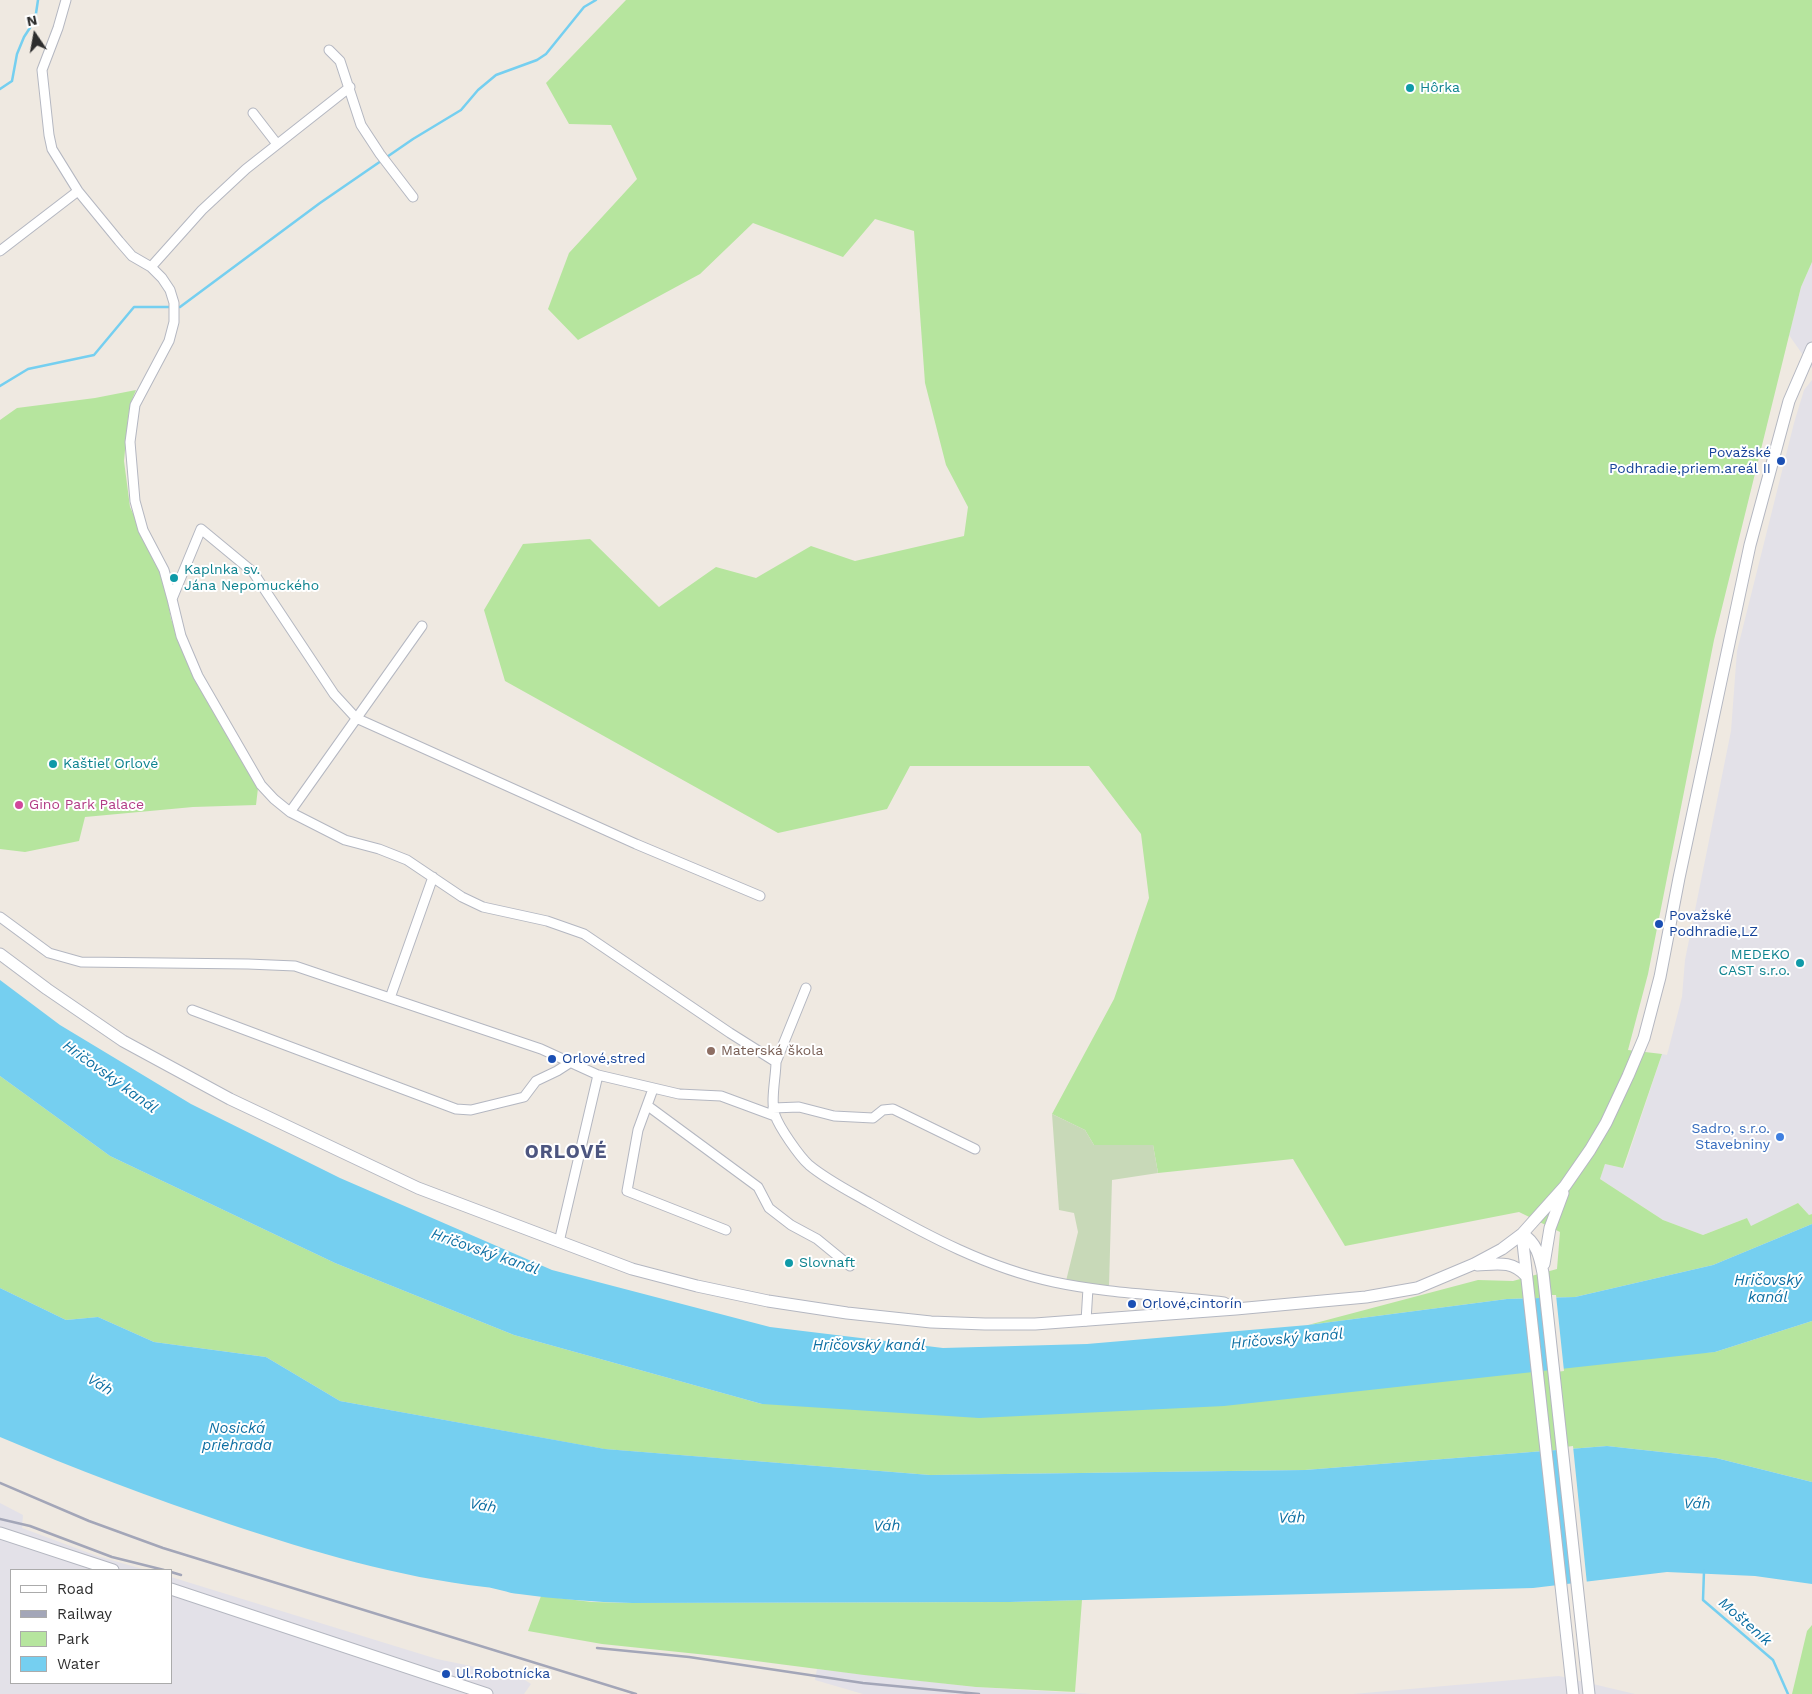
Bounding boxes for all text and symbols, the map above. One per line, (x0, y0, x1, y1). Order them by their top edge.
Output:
north arrow (10, 10, 60, 60)
text: N (25, 11, 39, 29)
place label: Hôrka (1420, 80, 1460, 96)
marker: Hôrka (1404, 82, 1416, 94)
place label: Považské Podhradie,priem.areál II (1609, 445, 1771, 478)
marker: Považské Podhradie,priem.areál II (1775, 455, 1787, 467)
place label: Kaplnka sv. Jána Nepomuckého (184, 562, 319, 594)
marker: Kaplnka sv. Jána Nepomuckého (168, 572, 180, 584)
place label: Kaštieľ Orlové (63, 756, 158, 772)
marker: Kaštieľ Orlové (47, 758, 59, 770)
place label: Gino Park Palace (29, 797, 144, 813)
marker: Gino Park Palace (13, 799, 25, 811)
place label: Považské Podhradie,LZ (1669, 908, 1758, 940)
marker: Považské Podhradie,LZ (1653, 918, 1665, 930)
place label: MEDEKO CAST s.r.o. (1719, 947, 1790, 980)
marker: MEDEKO CAST s.r.o. (1794, 957, 1806, 969)
water label: Hričovský kanál (59, 1037, 161, 1117)
place label: Materská škola (721, 1043, 823, 1059)
marker: Materská škola (705, 1045, 717, 1057)
place label: Orlové,stred (562, 1051, 645, 1067)
marker: Orlové,stred (546, 1053, 558, 1065)
place label: Sadro, s.r.o. Stavebniny (1691, 1121, 1770, 1154)
marker: Sadro, s.r.o. Stavebniny (1774, 1131, 1786, 1143)
district label: ORLOVÉ (524, 1141, 608, 1163)
water label: Hričovský kanál (429, 1225, 541, 1279)
place label: Slovnaft (799, 1255, 855, 1271)
marker: Slovnaft (783, 1257, 795, 1269)
water label: Hričovský kanál (1734, 1272, 1802, 1307)
place label: Orlové,cintorín (1142, 1296, 1242, 1312)
marker: Orlové,cintorín (1126, 1298, 1138, 1310)
water label: Hričovský kanál (1230, 1325, 1344, 1353)
water label: Hričovský kanál (813, 1337, 925, 1355)
water label: Váh (84, 1370, 116, 1400)
water label: Nosická priehrada (202, 1420, 272, 1455)
water label: Váh (468, 1495, 498, 1517)
water label: Váh (1683, 1495, 1711, 1513)
water label: Váh (1278, 1509, 1306, 1527)
water label: Váh (873, 1517, 901, 1535)
legend (10, 1569, 172, 1684)
text: Road (57, 1580, 94, 1598)
water label: Mošteník (1715, 1594, 1775, 1650)
text: Railway (57, 1605, 112, 1623)
text: Park (57, 1630, 89, 1648)
text: Water (57, 1655, 100, 1673)
place label: Ul.Robotnícka (456, 1666, 550, 1682)
marker: Ul.Robotnícka (440, 1668, 452, 1680)

